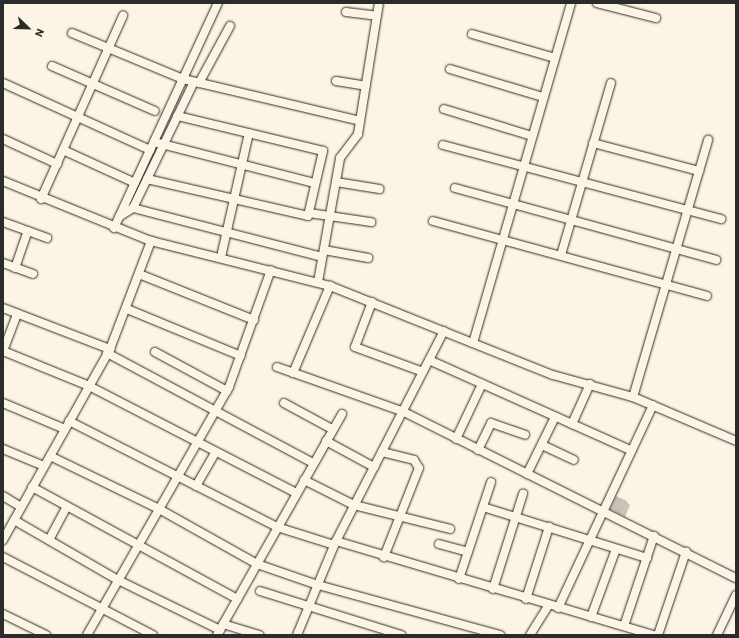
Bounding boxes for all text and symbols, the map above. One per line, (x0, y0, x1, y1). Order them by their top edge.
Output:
north arrow (8, 8, 48, 48)
text: N (32, 27, 47, 39)

